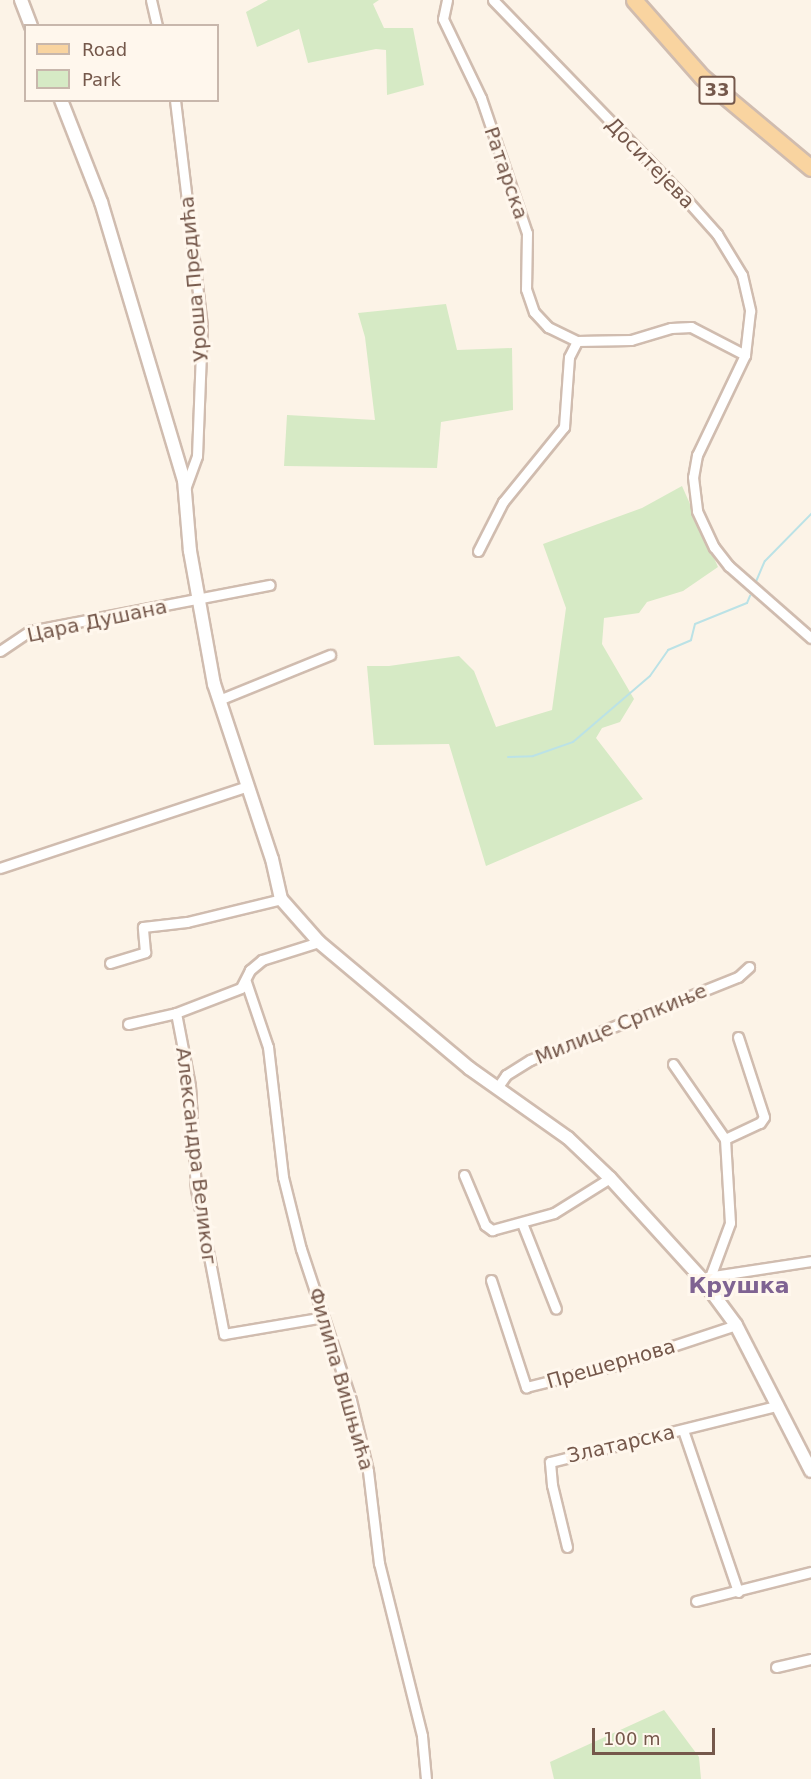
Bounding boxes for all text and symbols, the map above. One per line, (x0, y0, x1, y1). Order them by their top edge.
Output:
legend (24, 24, 219, 102)
text: Road (82, 39, 127, 60)
text: Park (82, 69, 121, 90)
road number: 33 (698, 75, 736, 105)
street label: Доситејева (600, 112, 700, 214)
street label: Ратарска (479, 124, 533, 222)
street label: Уроша Предића (175, 195, 213, 363)
street label: Цара Душана (25, 594, 169, 648)
street label: Милице Српкиње (531, 979, 711, 1069)
street label: Александра Великог (171, 1046, 221, 1266)
district label: Крушка (688, 1273, 790, 1299)
street label: Филипа Вишњића (303, 1285, 379, 1473)
street label: Прешернова (544, 1334, 678, 1394)
street label: Златарска (565, 1420, 677, 1468)
scale bar (595, 1716, 718, 1754)
text: 100 m (603, 1728, 661, 1749)

